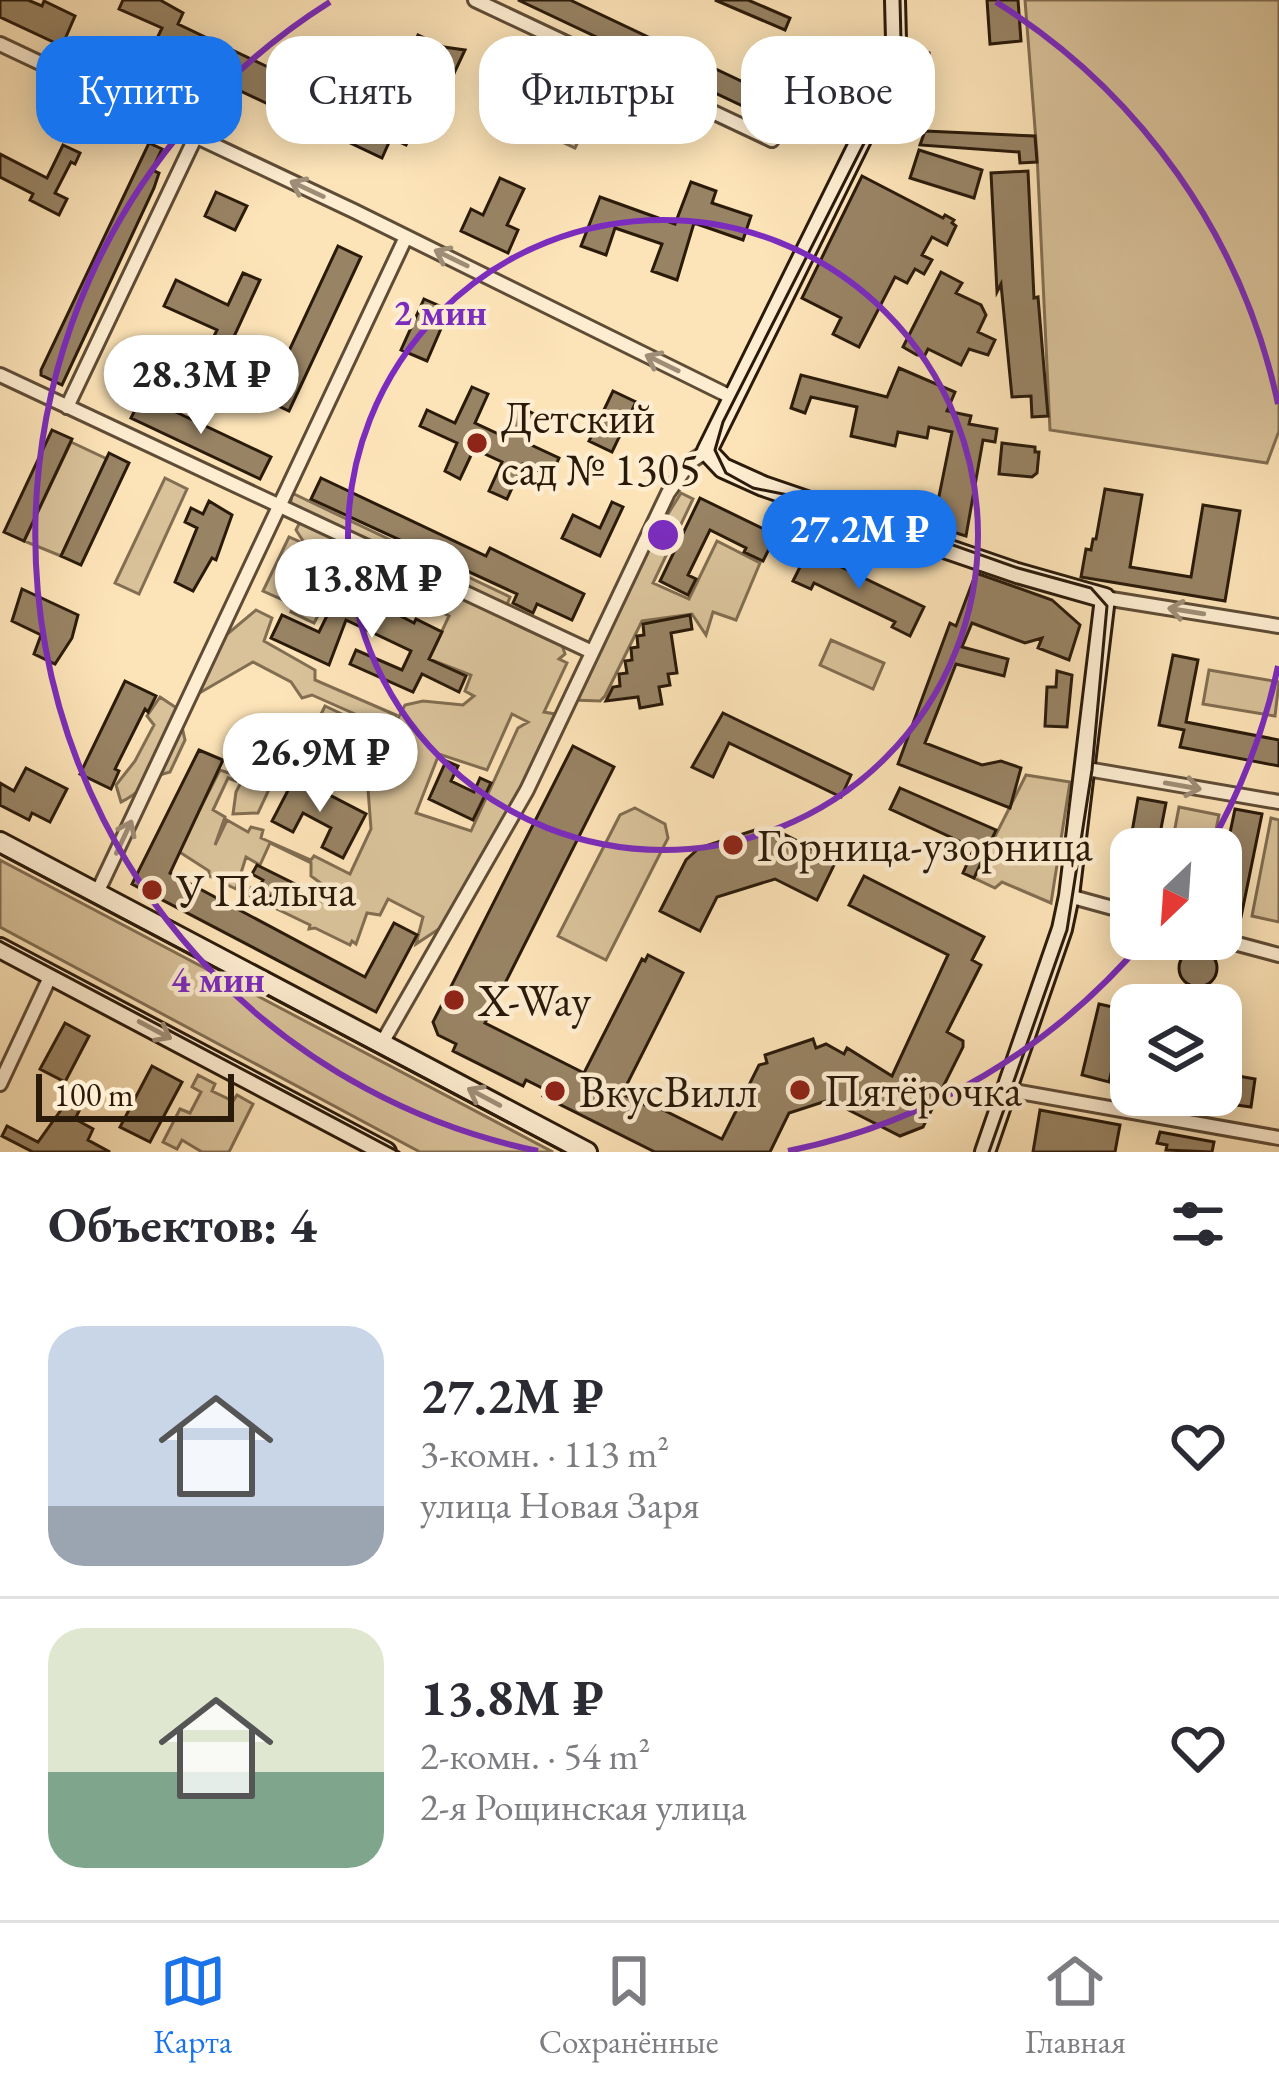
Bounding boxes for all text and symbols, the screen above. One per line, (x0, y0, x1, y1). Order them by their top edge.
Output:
chip: Купить (36, 36, 242, 144)
chip: Снять (266, 36, 455, 144)
chip: Фильтры (479, 36, 717, 144)
chip: Новое (741, 36, 935, 144)
one-way arrow (290, 177, 326, 199)
one-way arrow (433, 246, 469, 269)
text: 2 мин (393, 289, 487, 336)
pin: 28.3M ₽ (90, 335, 312, 437)
text: 28.3M ₽ (131, 348, 271, 399)
one-way arrow (645, 351, 681, 373)
place label: Детский сад № 1305 (501, 388, 701, 498)
marker: Детский сад № 1305 (464, 430, 490, 456)
pin: 27.2M ₽ (748, 490, 970, 592)
text: 27.2M ₽ (789, 503, 929, 554)
centre of rings (642, 514, 684, 556)
pin: 13.8M ₽ (261, 539, 483, 641)
text: 13.8M ₽ (302, 552, 442, 603)
one-way arrow (1167, 598, 1206, 621)
pin: 26.9M ₽ (209, 713, 431, 815)
text: 26.9M ₽ (250, 726, 390, 777)
one-way arrow (1163, 775, 1202, 798)
place label: Горница-узорница (757, 816, 1093, 874)
one-way arrow (114, 820, 136, 856)
north arrow (1110, 828, 1242, 960)
map controls (1110, 828, 1242, 1116)
marker: Горница-узорница (720, 832, 746, 858)
place label: У Палыча (175, 861, 356, 919)
marker: У Палыча (139, 877, 165, 903)
text: 4 мин (171, 956, 265, 1003)
place label: X-Way (477, 971, 591, 1029)
button: layers (1110, 984, 1242, 1116)
marker: X-Way (441, 987, 467, 1013)
one-way arrow (136, 1019, 172, 1042)
place label: Пятёрочка (824, 1061, 1022, 1119)
place label: ВкусВилл (579, 1062, 757, 1120)
scale bar (36, 1068, 234, 1121)
text: 100 m (54, 1073, 134, 1116)
marker: Пятёрочка (787, 1077, 813, 1103)
marker: ВкусВилл (542, 1078, 568, 1104)
one-way arrow (467, 1085, 502, 1108)
text: Объектов: 4 (48, 1191, 317, 1257)
icon: filters (1165, 1191, 1231, 1257)
text: 27.2M ₽ (420, 1362, 604, 1428)
icon: home (144, 1374, 288, 1518)
icon: heart (1165, 1413, 1231, 1479)
text: 3-комн. · 113 m² (420, 1428, 669, 1479)
text: улица Новая Заря (420, 1479, 700, 1530)
text: 13.8M ₽ (420, 1664, 604, 1730)
icon: home (144, 1676, 288, 1820)
icon: heart (1165, 1715, 1231, 1781)
text: 2-комн. · 54 m² (420, 1730, 651, 1781)
text: 2-я Рощинская улица (420, 1781, 747, 1832)
tab: Карта (153, 1948, 232, 2063)
tab: Сохранённые (539, 1948, 719, 2063)
tab: Главная (1025, 1948, 1126, 2063)

